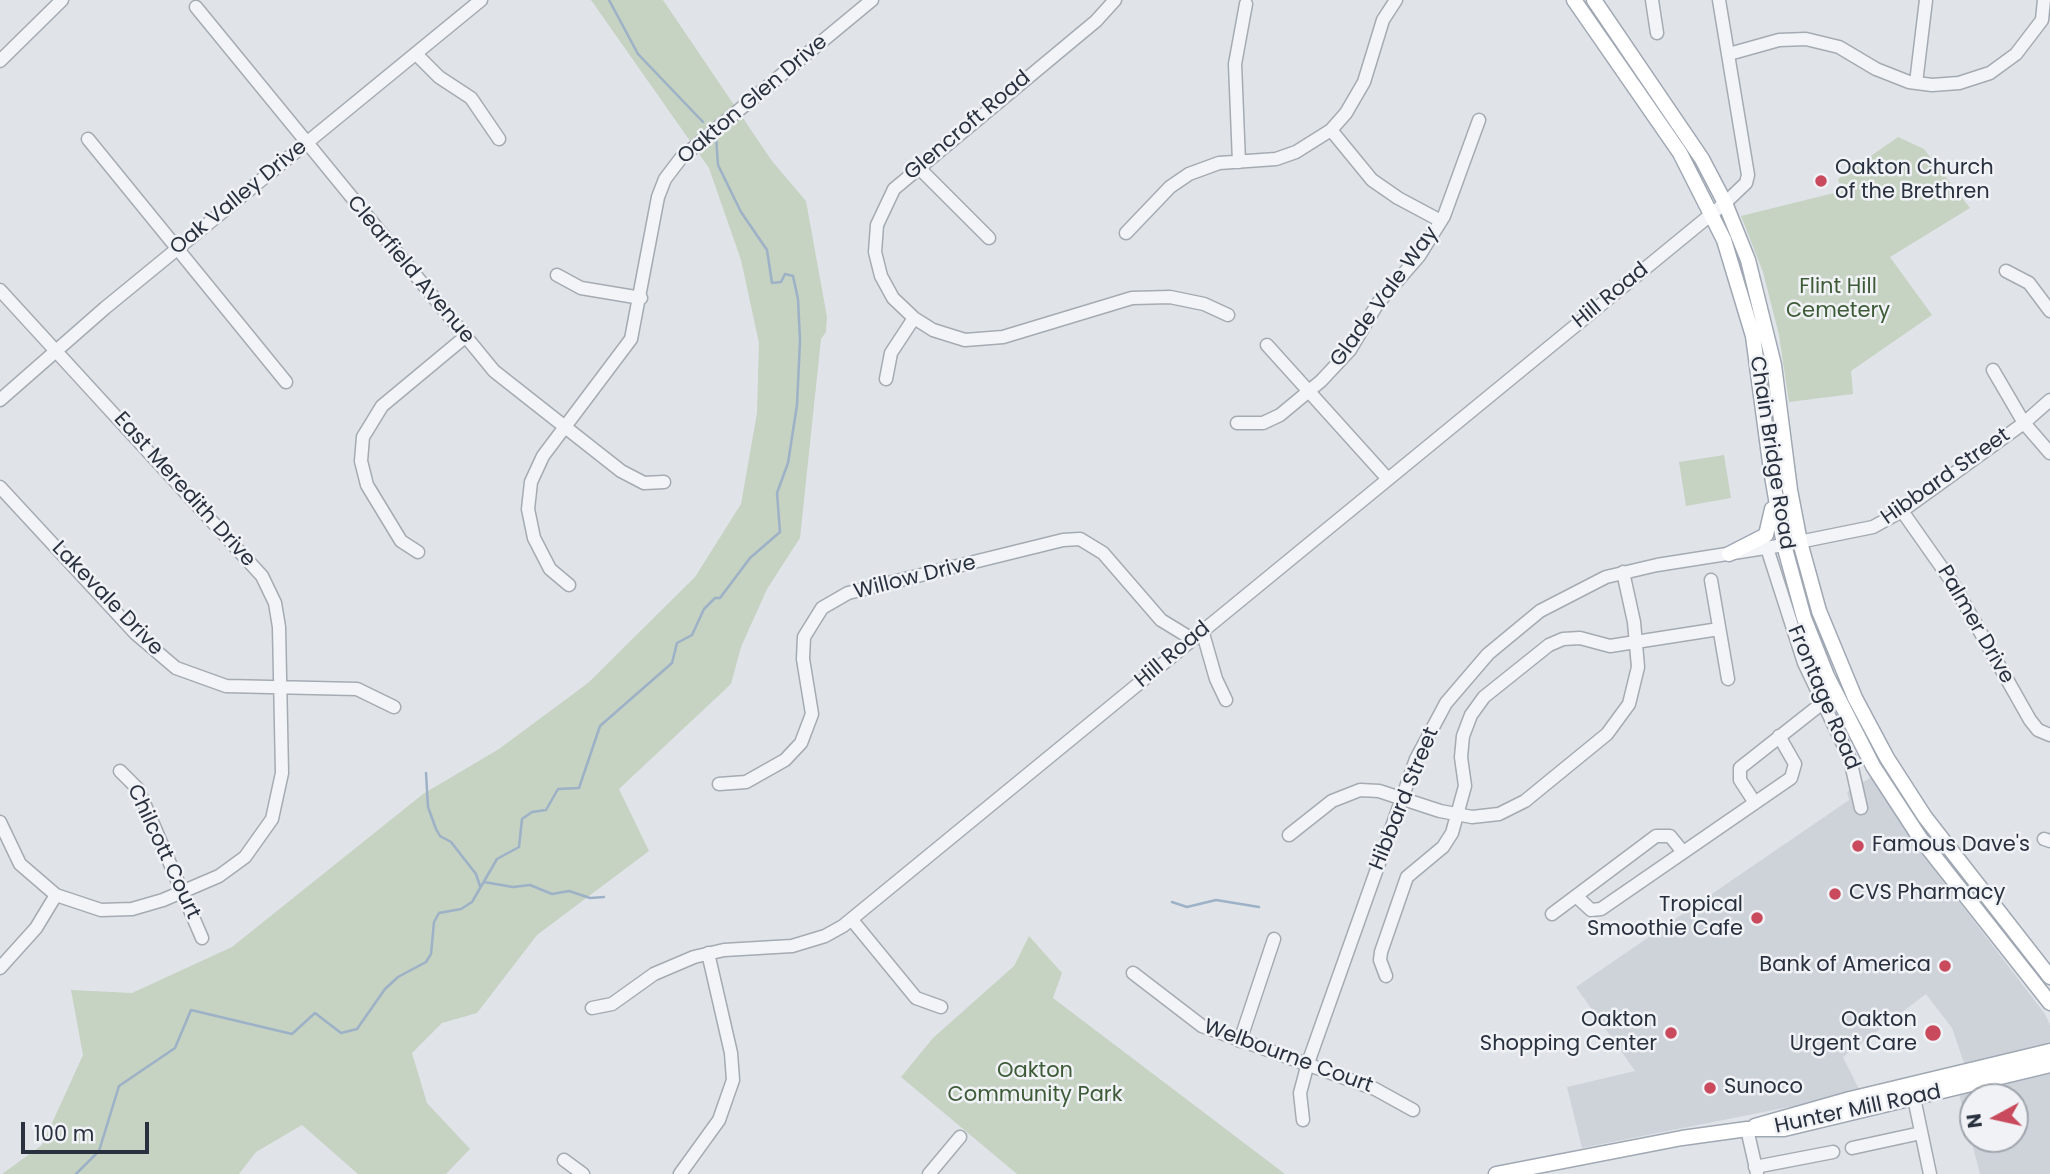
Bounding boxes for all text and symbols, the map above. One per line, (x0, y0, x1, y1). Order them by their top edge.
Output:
street label: Oakton Glen Drive (673, 30, 833, 170)
street label: Glencroft Road (900, 66, 1036, 186)
street label: Oak Valley Drive (165, 135, 313, 261)
place label: Oakton Church of the Brethren (1835, 156, 1994, 206)
marker: Oakton Church of the Brethren (1813, 173, 1829, 189)
street label: Clearfield Avenue (341, 191, 479, 349)
street label: Glade Vale Way (1326, 222, 1444, 372)
street label: Hill Road (1568, 258, 1654, 334)
park label: Flint Hill Cemetery (1786, 275, 1890, 325)
street label: Chain Bridge Road (1743, 354, 1799, 552)
street label: East Meredith Drive (108, 407, 260, 573)
street label: Hibbard Street (1877, 423, 2015, 531)
street label: Lakevale Drive (46, 536, 168, 662)
street label: Willow Drive (851, 551, 979, 605)
street label: Palmer Drive (1931, 561, 2019, 689)
street label: Hill Road (1130, 616, 1216, 694)
street label: Frontage Road (1781, 622, 1865, 774)
street label: Hibbard Street (1365, 724, 1445, 874)
street label: Chilcott Court (121, 781, 205, 923)
place label: Famous Dave's (1872, 833, 2030, 859)
marker: Famous Dave's (1850, 838, 1866, 854)
place label: CVS Pharmacy (1849, 881, 2005, 907)
marker: CVS Pharmacy (1827, 886, 1843, 902)
place label: Tropical Smoothie Cafe (1587, 893, 1743, 943)
marker: Tropical Smoothie Cafe (1749, 910, 1765, 926)
place label: Bank of America (1759, 953, 1931, 979)
marker: Bank of America (1937, 958, 1953, 974)
place label: Oakton Shopping Center (1480, 1008, 1657, 1058)
place label: Oakton Urgent Care (1790, 1008, 1917, 1058)
street label: Welbourne Court (1200, 1015, 1376, 1099)
marker: Oakton Urgent Care (1923, 1023, 1943, 1043)
marker: Oakton Shopping Center (1663, 1025, 1679, 1041)
park label: Oakton Community Park (947, 1059, 1123, 1109)
place label: Sunoco (1724, 1075, 1803, 1101)
marker: Sunoco (1702, 1080, 1718, 1096)
street label: Hunter Mill Road (1773, 1080, 1943, 1140)
north arrow (1959, 1083, 2029, 1153)
scale bar (24, 1108, 152, 1152)
text: N (1960, 1112, 1989, 1130)
text: 100 m (34, 1119, 94, 1148)

